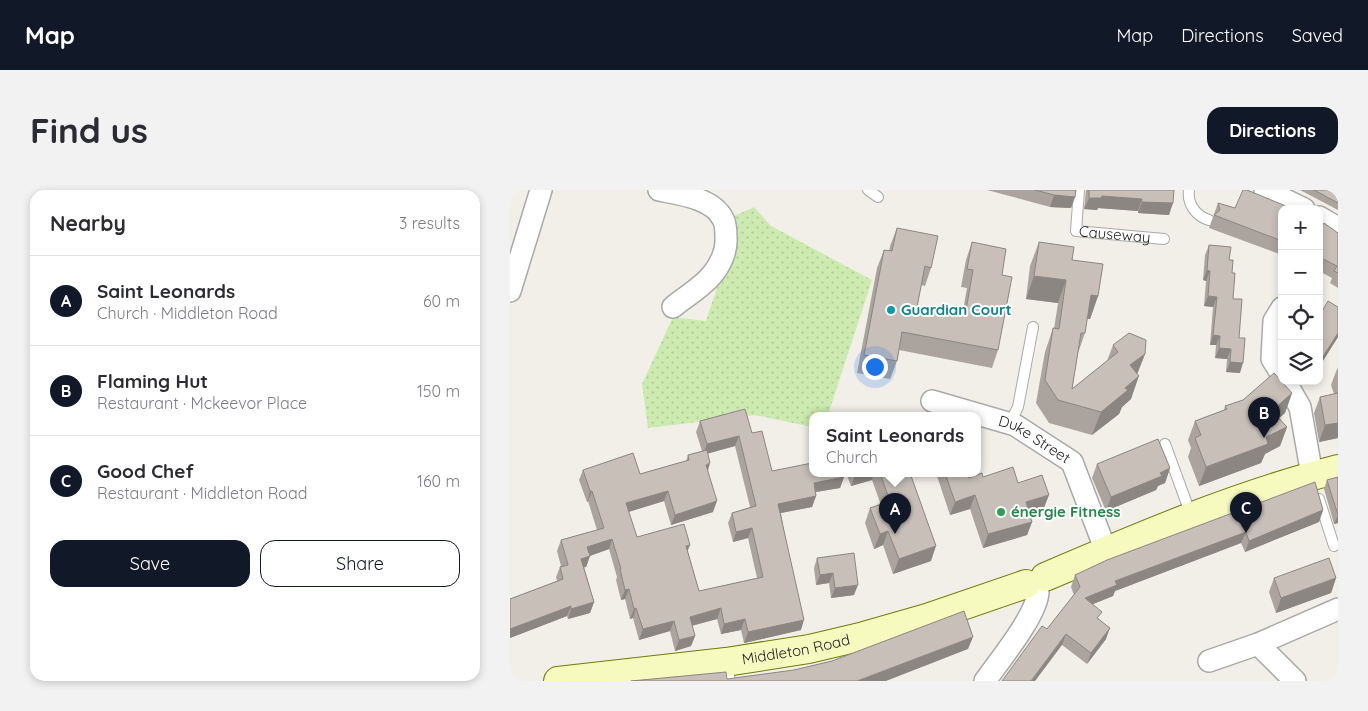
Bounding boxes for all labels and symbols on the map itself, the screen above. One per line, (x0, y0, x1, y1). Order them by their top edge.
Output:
street label: Causeway (1078, 221, 1151, 247)
place label: Guardian Court (901, 300, 1012, 319)
marker: Guardian Court (885, 304, 897, 316)
your location (862, 354, 888, 380)
pin: B (1248, 397, 1280, 438)
street label: Duke Street (996, 411, 1074, 467)
pin: C (1230, 492, 1262, 533)
pin: A (879, 493, 911, 534)
place label: énergie Fitness (1011, 502, 1120, 521)
marker: énergie Fitness (995, 506, 1007, 518)
street label: Middleton Road (740, 630, 852, 668)

